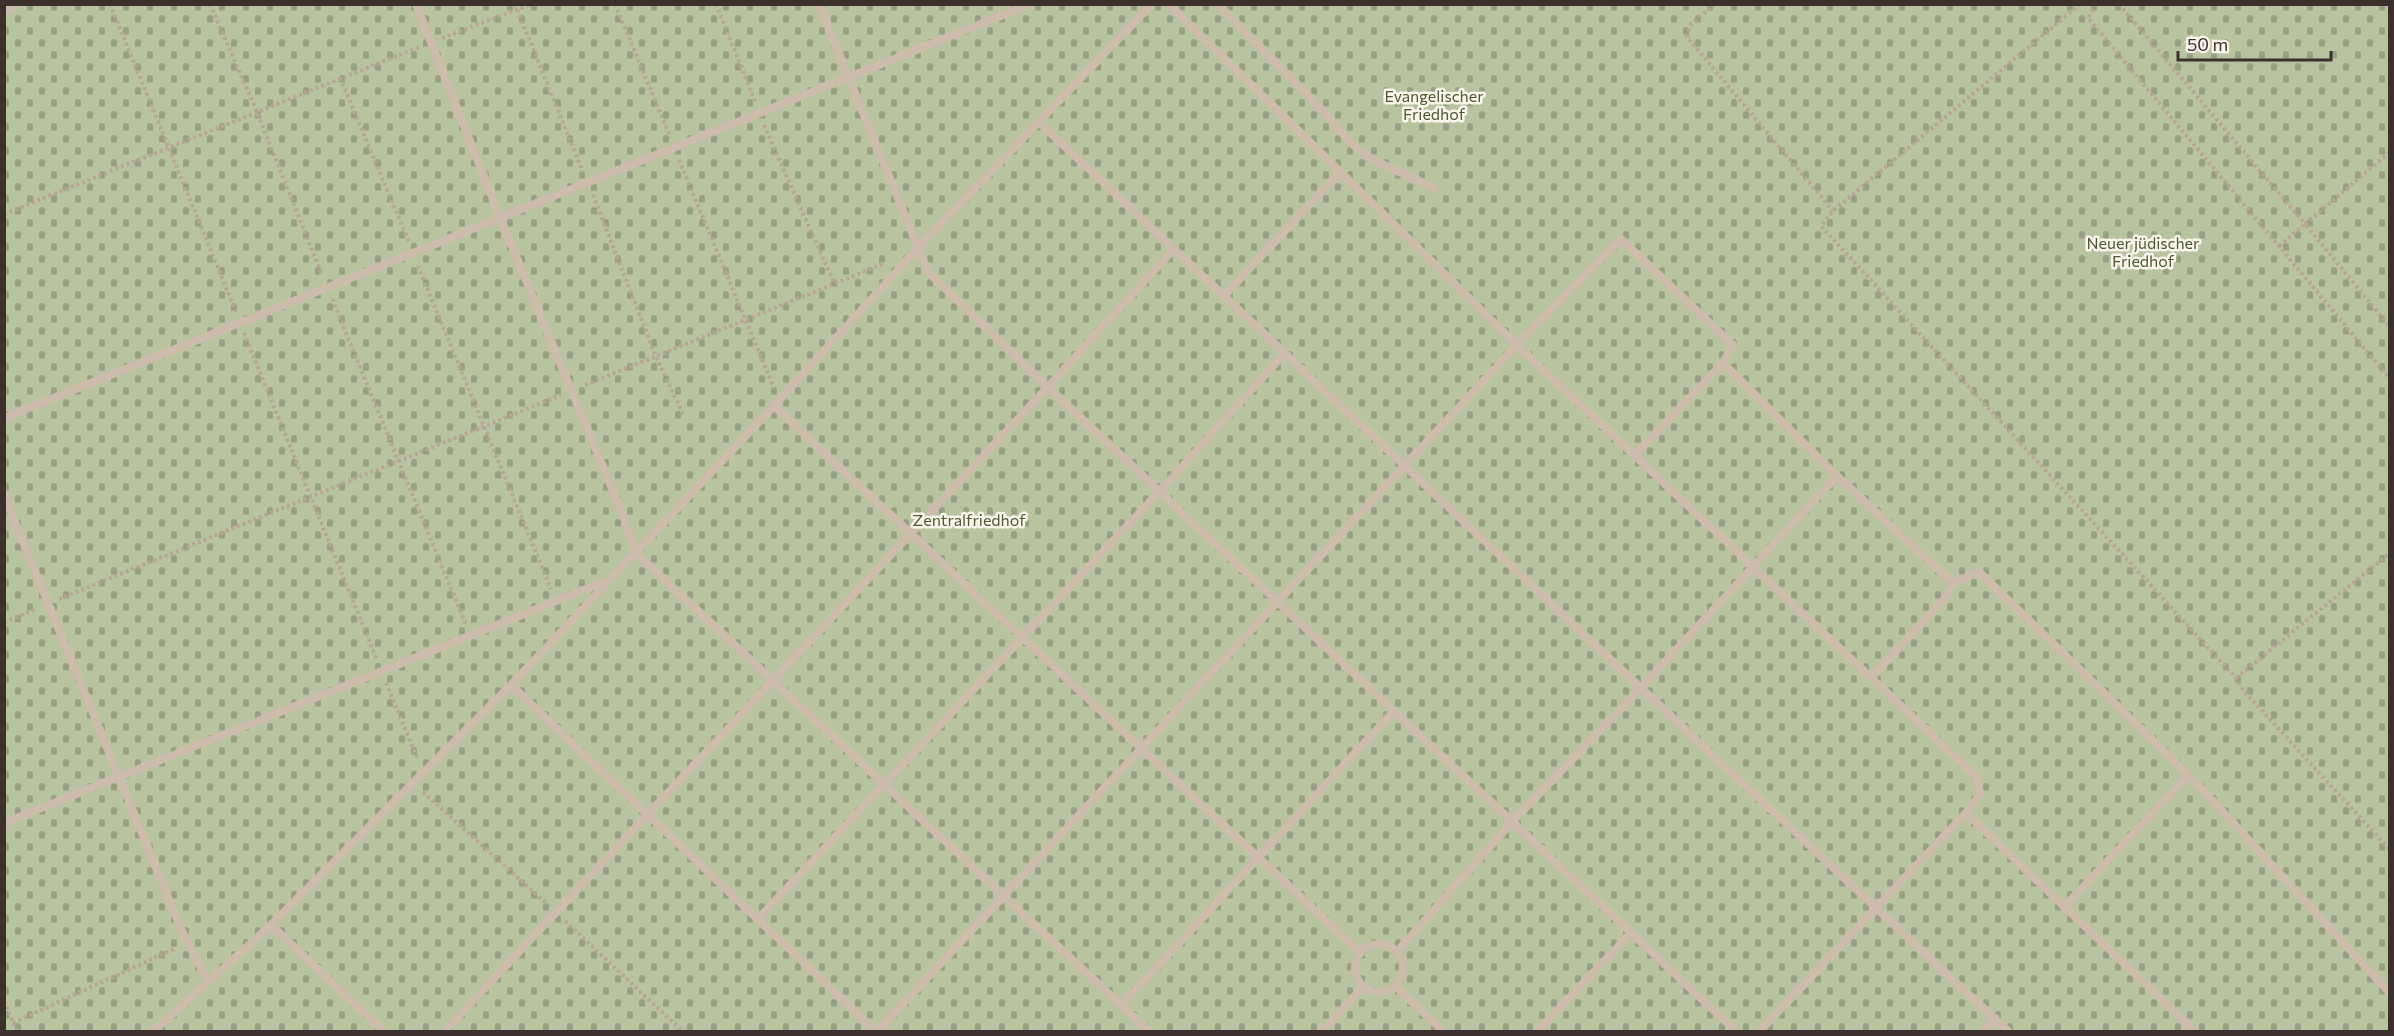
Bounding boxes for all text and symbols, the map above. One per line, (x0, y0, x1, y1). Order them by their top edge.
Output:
scale bar (2178, 24, 2331, 62)
text: 50 m (2187, 33, 2228, 55)
park label: Evangelischer Friedhof (1384, 86, 1484, 123)
park label: Neuer jüdischer Friedhof (2087, 233, 2200, 270)
park label: Zentralfriedhof (912, 510, 1026, 529)

